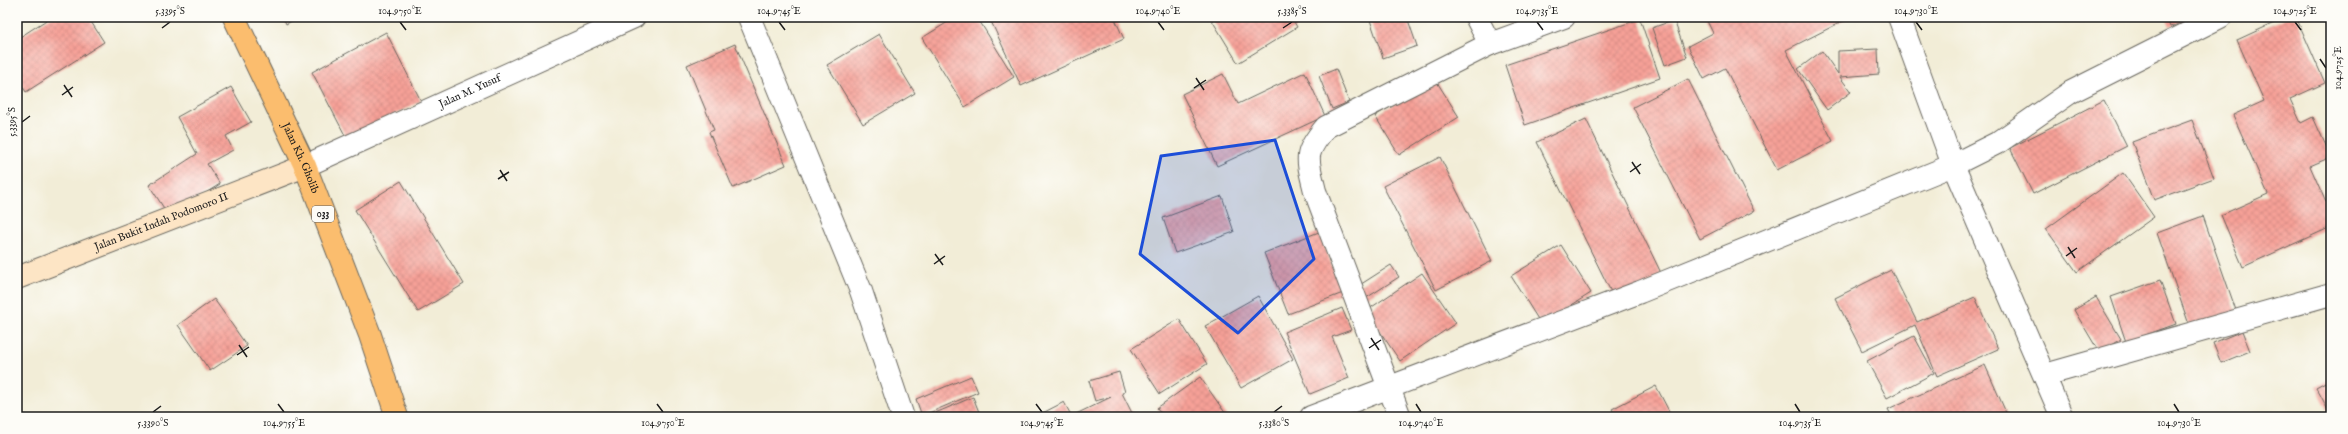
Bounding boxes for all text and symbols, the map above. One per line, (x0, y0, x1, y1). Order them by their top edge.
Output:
text: 5.3395°S (155, 5, 185, 18)
text: 104.9750°E (378, 5, 422, 18)
text: 104.9745°E (757, 5, 801, 18)
text: 104.9740°E (1136, 5, 1180, 18)
text: 5.3385°S (1277, 5, 1307, 18)
text: 104.9735°E (1516, 5, 1558, 18)
text: 104.9730°E (1894, 5, 1938, 18)
text: 104.9725°E (2273, 5, 2317, 18)
text: 104.9725°E (2332, 46, 2345, 90)
street label: Jalan M. Yusuf (435, 70, 505, 112)
text: 5.3395°S (6, 107, 19, 137)
street label: Jalan Kh. Gholib (278, 119, 322, 196)
street label: Jalan Bukit Indah Podomoro II (91, 189, 231, 255)
road number: 033 (312, 206, 334, 222)
text: 5.3390°S (138, 417, 168, 430)
text: 104.9755°E (263, 417, 305, 430)
text: 104.9750°E (641, 417, 685, 430)
text: 104.9745°E (1020, 417, 1064, 430)
text: 5.3380°S (1259, 417, 1289, 430)
text: 104.9740°E (1399, 417, 1443, 430)
text: 104.9735°E (1779, 417, 1821, 430)
text: 104.9730°E (2157, 417, 2201, 430)

